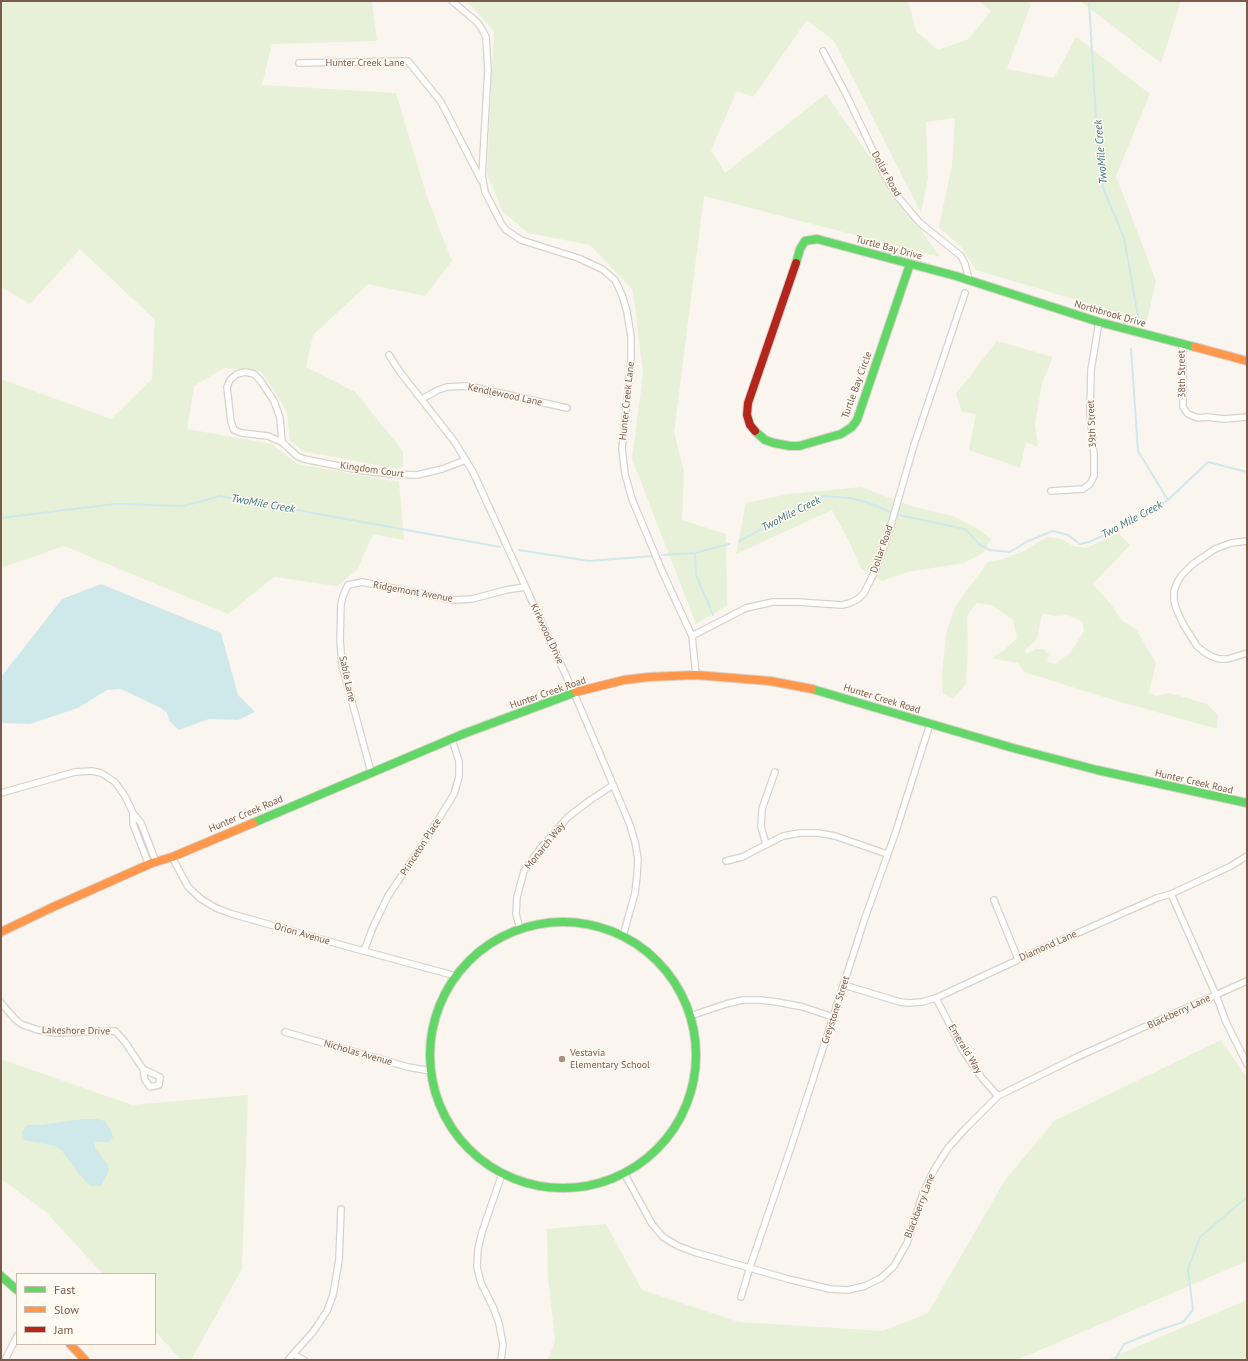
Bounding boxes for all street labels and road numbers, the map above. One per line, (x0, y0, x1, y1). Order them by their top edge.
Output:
street label: Hunter Creek Lane (326, 57, 404, 69)
street label: Dollar Road (869, 149, 903, 199)
street label: Turtle Bay Drive (855, 233, 923, 263)
street label: Northbrook Drive (1073, 298, 1147, 330)
street label: Turtle Bay Circle (839, 350, 875, 420)
street label: 38th Street (1176, 350, 1188, 398)
street label: Hunter Creek Lane (617, 361, 637, 441)
street label: Kendlewood Lane (467, 381, 543, 409)
street label: 39th Street (1085, 400, 1099, 448)
street label: Kingdom Court (339, 460, 405, 480)
street label: Dollar Road (868, 523, 896, 575)
street label: Ridgemont Avenue (372, 579, 454, 605)
street label: Kirkwood Drive (528, 602, 566, 666)
street label: Sable Lane (336, 655, 358, 703)
street label: Hunter Creek Road (508, 674, 588, 712)
street label: Hunter Creek Road (842, 682, 922, 716)
street label: Hunter Creek Road (1154, 767, 1234, 797)
street label: Hunter Creek Road (207, 793, 285, 835)
street label: Princeton Place (398, 816, 444, 878)
street label: Monarch Way (522, 820, 568, 872)
street label: Orion Avenue (273, 920, 331, 948)
street label: Diamond Lane (1017, 928, 1079, 964)
street label: Greystone Street (819, 975, 853, 1045)
street label: Blackberry Lane (1146, 992, 1212, 1032)
street label: Emerald Way (946, 1022, 984, 1076)
street label: Lakeshore Drive (42, 1024, 110, 1038)
street label: Nicholas Avenue (322, 1037, 394, 1069)
street label: Blackberry Lane (902, 1172, 938, 1240)

